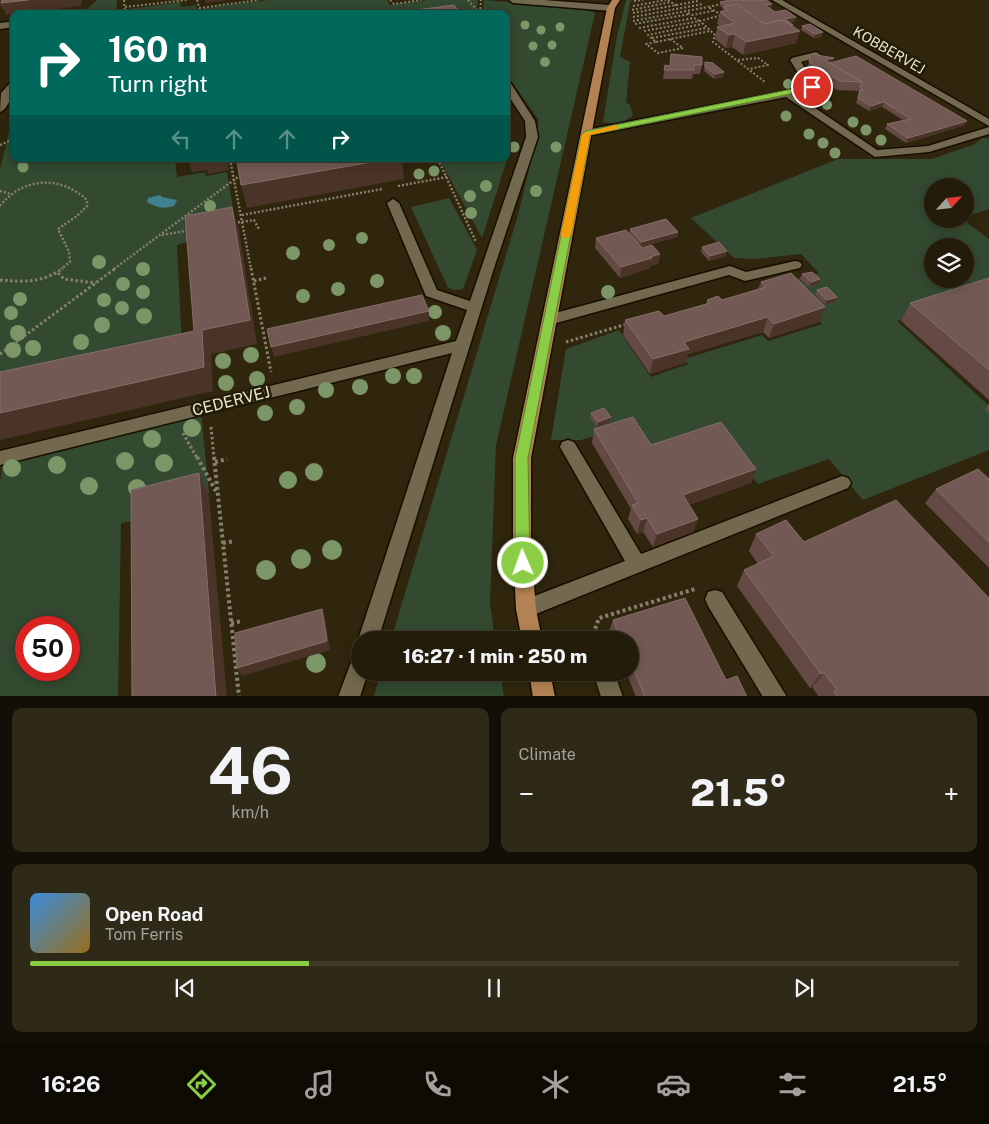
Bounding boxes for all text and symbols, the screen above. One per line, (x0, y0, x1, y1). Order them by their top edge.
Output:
street label: KOBBERVEJ (850, 23, 928, 77)
text: 160 m (108, 29, 208, 70)
icon: right (25, 30, 90, 95)
pin (791, 66, 833, 108)
text: Turn right (108, 71, 208, 97)
icon: arrive (798, 73, 826, 101)
icon: left (167, 125, 195, 153)
icon: ahead (220, 125, 248, 153)
icon: ahead (273, 125, 301, 153)
icon: right (326, 125, 354, 153)
north arrow (924, 178, 974, 228)
map controls (924, 178, 974, 288)
button: layers (924, 238, 974, 288)
street label: CEDERVEJ (190, 382, 272, 420)
position arrow (496, 536, 548, 588)
speed limit sign: 50 (15, 616, 80, 681)
text: 16:27 · 1 min · 250 m (403, 645, 587, 667)
text: 46 (207, 732, 293, 809)
text: Climate (519, 745, 576, 764)
text: 21.5° (690, 770, 787, 815)
text: − (519, 777, 534, 810)
text: + (943, 777, 959, 810)
text: km/h (231, 803, 269, 822)
text: Open Road (105, 903, 203, 925)
text: Tom Ferris (105, 925, 183, 944)
icon: previous (171, 974, 199, 1002)
icon: pause (480, 974, 508, 1002)
icon: next (790, 974, 818, 1002)
icon: directions (184, 1067, 219, 1102)
icon: music (302, 1067, 337, 1102)
icon: phone (420, 1067, 455, 1102)
icon: climate (538, 1067, 573, 1102)
icon: car (656, 1067, 691, 1102)
icon: filters (775, 1067, 810, 1102)
text: 16:26 (42, 1071, 100, 1097)
text: 21.5° (893, 1071, 947, 1097)

